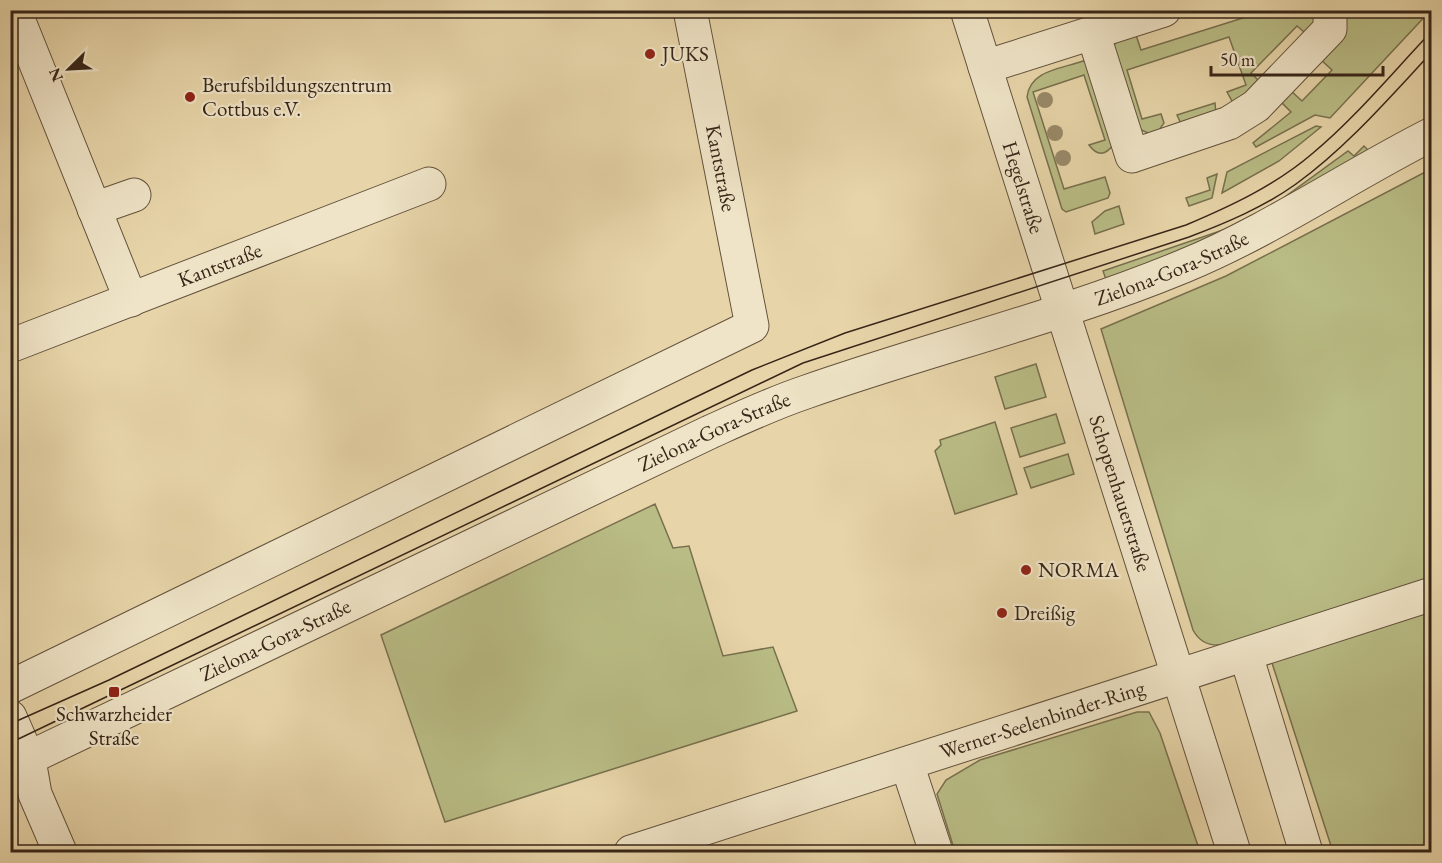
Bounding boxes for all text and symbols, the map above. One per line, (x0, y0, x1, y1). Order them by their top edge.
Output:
north arrow (39, 39, 99, 99)
scale bar (1211, 39, 1384, 77)
place label: JUKS (660, 40, 709, 67)
marker: JUKS (643, 47, 657, 61)
text: 50 m (1220, 48, 1255, 71)
text: N (44, 65, 68, 85)
place label: Berufsbildungszentrum Cottbus e.V. (202, 71, 392, 122)
marker: Berufsbildungszentrum Cottbus e.V. (183, 90, 197, 104)
street label: Kantstraße (700, 122, 743, 214)
street label: Hegelstraße (996, 138, 1051, 237)
street label: Zielona-Gora-Straße (1091, 224, 1253, 312)
street label: Kantstraße (174, 236, 266, 293)
street label: Zielona-Gora-Straße (633, 385, 794, 477)
street label: Schopenhauerstraße (1083, 411, 1158, 575)
place label: NORMA (1038, 556, 1120, 583)
marker: NORMA (1019, 563, 1033, 577)
street label: Zielona-Gora-Straße (195, 592, 355, 687)
place label: Dreißig (1014, 599, 1076, 626)
marker: Dreißig (995, 606, 1009, 620)
street label: Werner-Seelenbinder-Ring (936, 673, 1149, 765)
marker: Schwarzheider Straße (107, 685, 121, 699)
place label: Schwarzheider Straße (56, 700, 172, 751)

